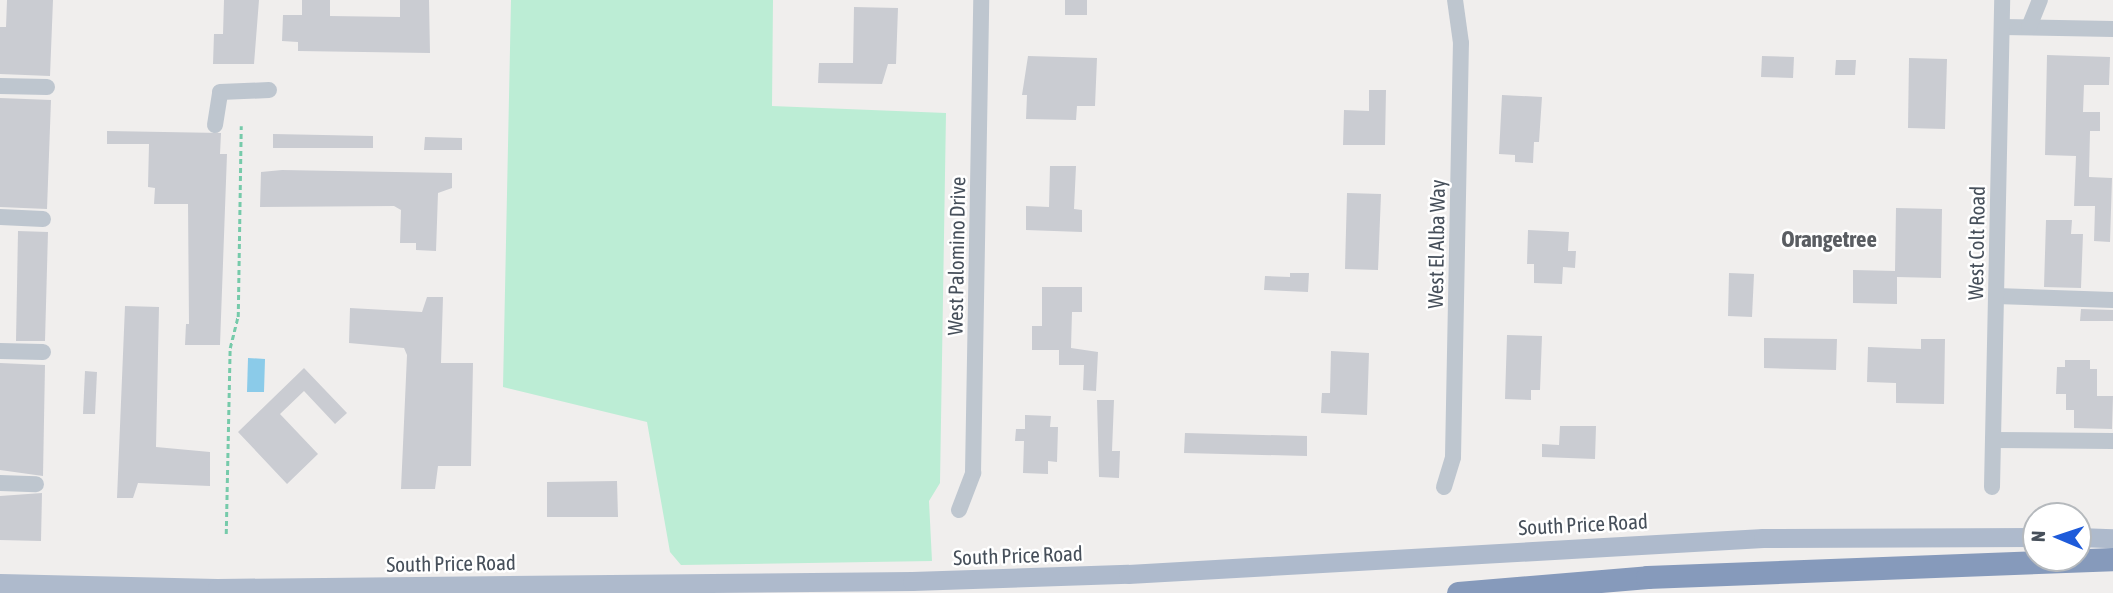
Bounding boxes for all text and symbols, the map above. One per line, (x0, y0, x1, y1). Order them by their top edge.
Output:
street label: West Palomino Drive (942, 176, 970, 336)
street label: West El Alba Way (1422, 179, 1450, 309)
street label: West Colt Road (1962, 186, 1990, 300)
district label: Orangetree (1781, 225, 1877, 253)
north arrow (2022, 502, 2092, 572)
street label: South Price Road (1518, 508, 1648, 540)
text: N (2027, 530, 2049, 542)
street label: South Price Road (953, 540, 1083, 570)
street label: South Price Road (386, 549, 516, 577)

